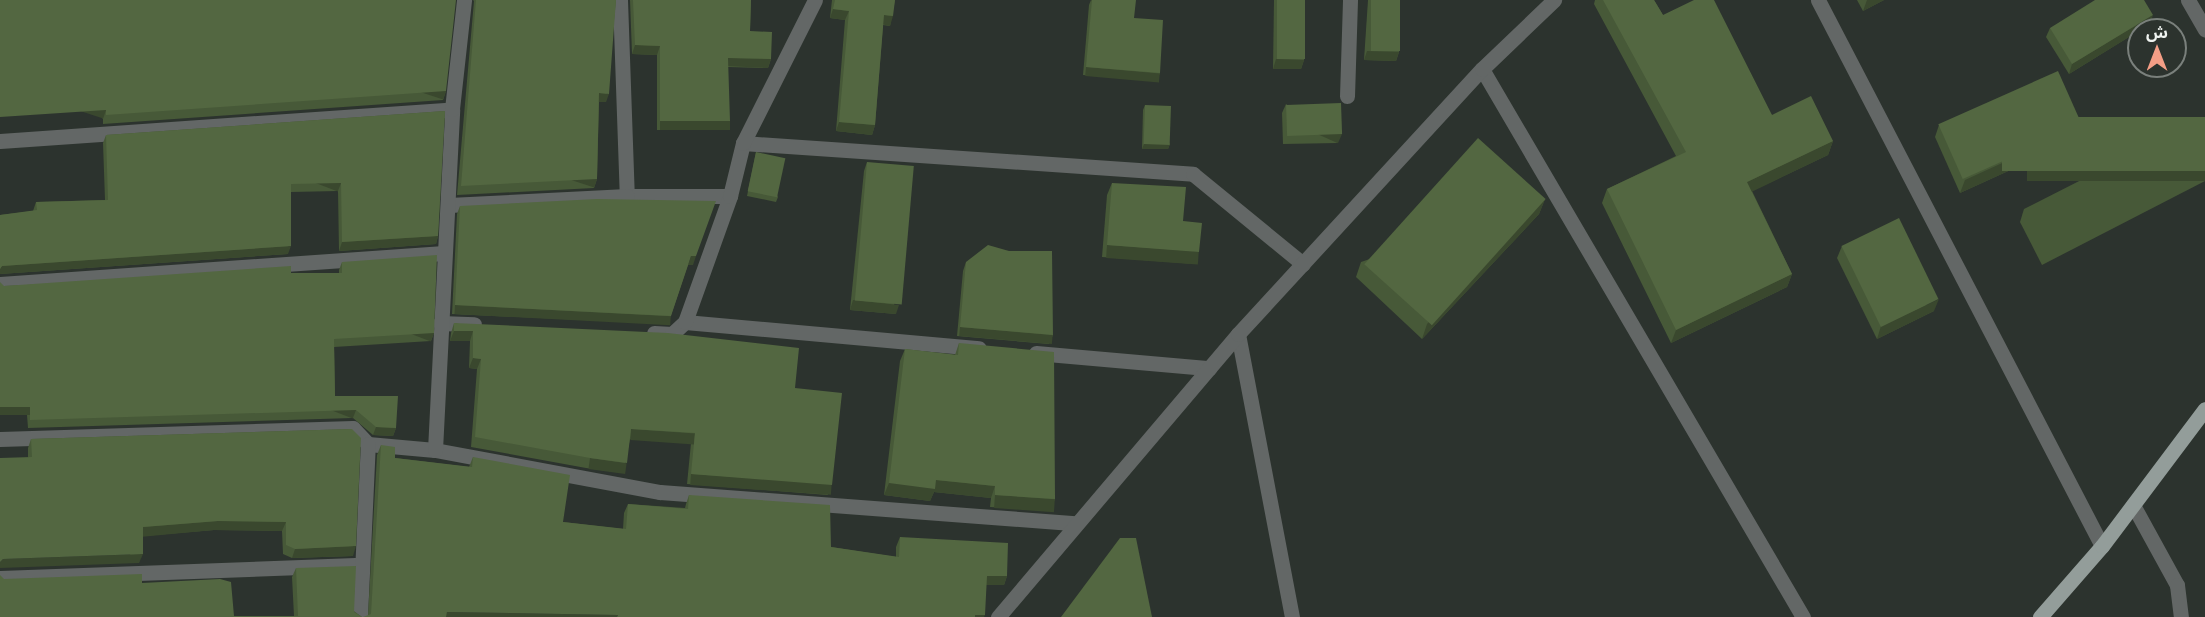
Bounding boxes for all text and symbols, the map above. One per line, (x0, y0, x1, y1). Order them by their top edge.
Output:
north arrow (2127, 18, 2187, 78)
text: ش (2146, 21, 2168, 43)

